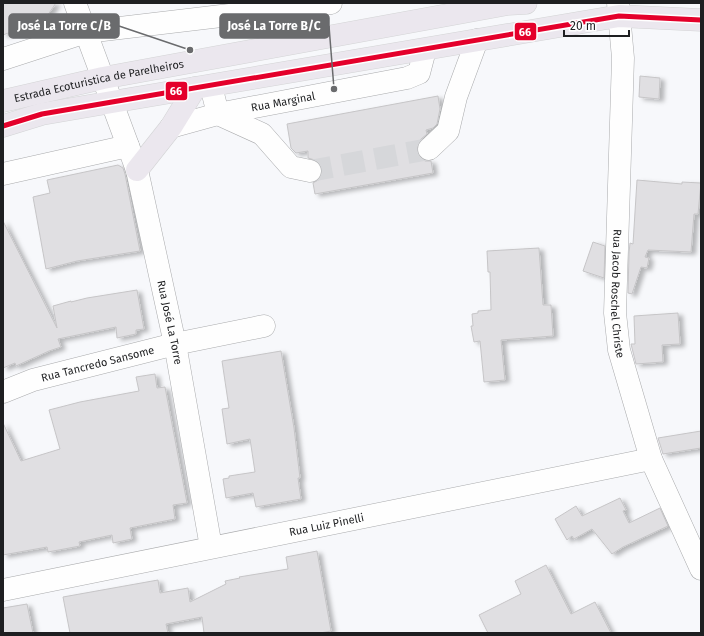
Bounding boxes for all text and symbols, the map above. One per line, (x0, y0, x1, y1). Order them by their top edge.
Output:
scale bar (564, 12, 629, 38)
callout: José La Torre C/B (9, 14, 119, 38)
callout: José La Torre B/C (220, 14, 329, 38)
text: José La Torre C/B (16, 19, 111, 33)
text: José La Torre B/C (226, 19, 321, 33)
text: 20 m (570, 19, 596, 33)
line badge: 66 (514, 22, 537, 41)
text: 66 (519, 26, 531, 39)
street label: Estrada Ecoturistica de Parelheiros (13, 57, 185, 105)
line badge: 66 (165, 81, 188, 101)
text: 66 (170, 85, 182, 98)
street label: Rua Marginal (250, 89, 316, 114)
street label: Rua Jacob Roschel Christe (608, 229, 627, 359)
street label: Rua José La Torre (155, 279, 185, 365)
street label: Rua Tancredo Sansome (40, 343, 156, 384)
street label: Rua Luiz Pinelli (288, 511, 365, 539)

